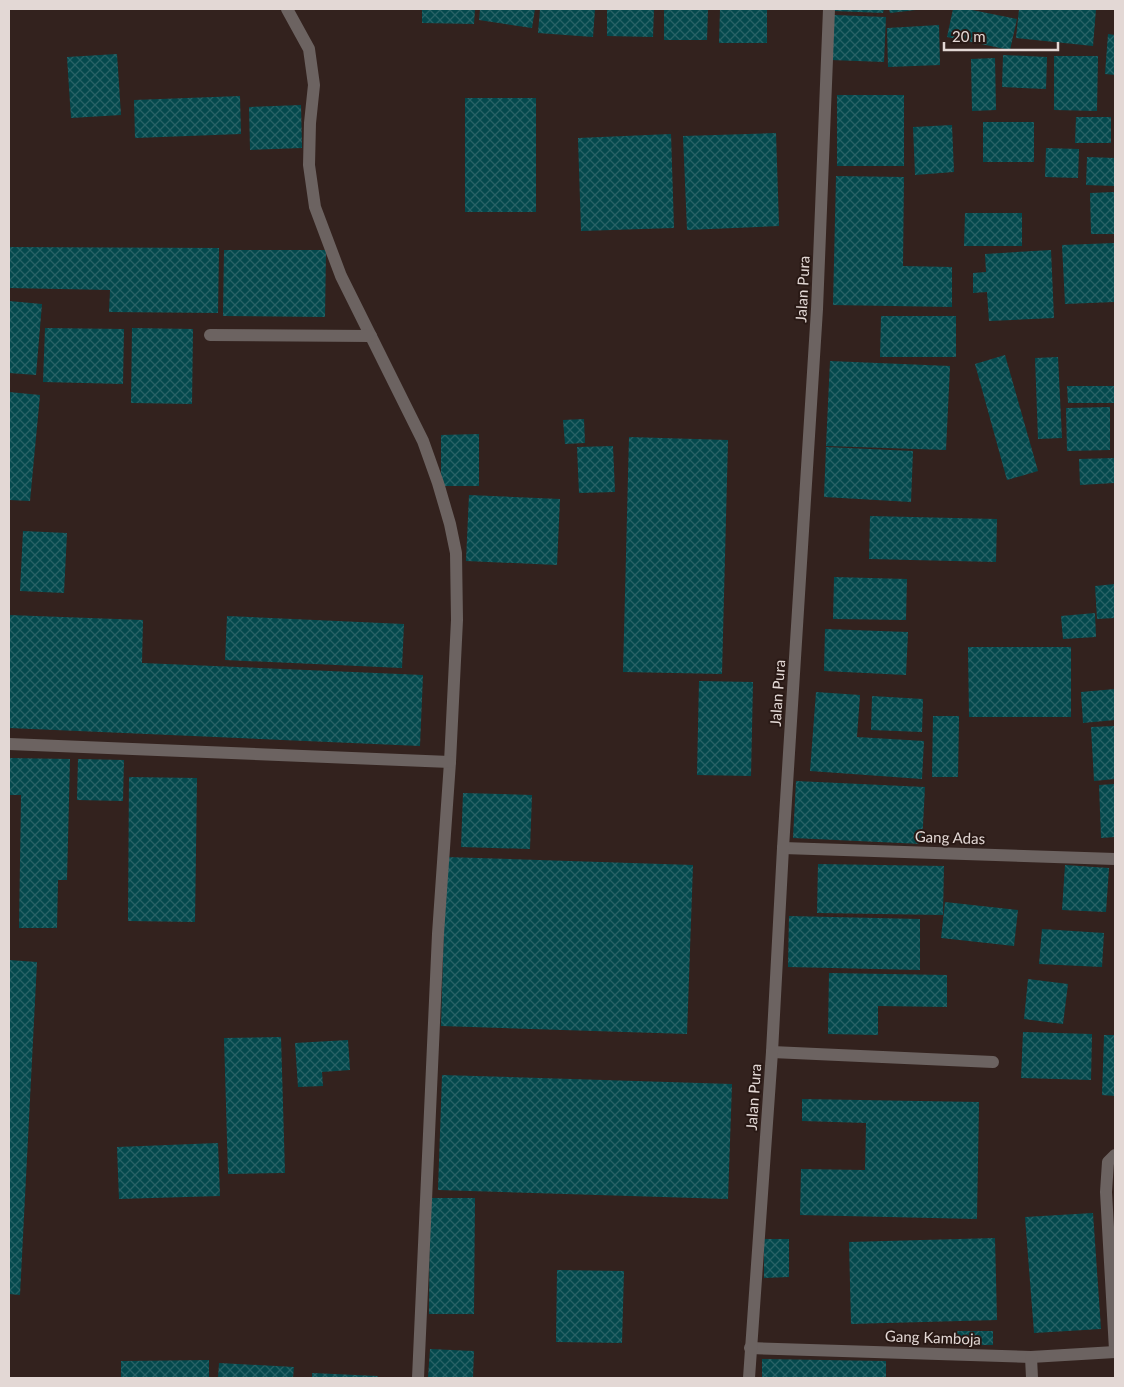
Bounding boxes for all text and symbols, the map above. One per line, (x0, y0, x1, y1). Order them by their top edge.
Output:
scale bar (944, 20, 1058, 52)
text: 20 m (952, 27, 986, 45)
street label: Jalan Pura (791, 255, 813, 323)
street label: Jalan Pura (766, 659, 788, 727)
street label: Gang Adas (915, 827, 985, 847)
street label: Jalan Pura (742, 1063, 764, 1131)
street label: Gang Kamboja (885, 1326, 981, 1348)

